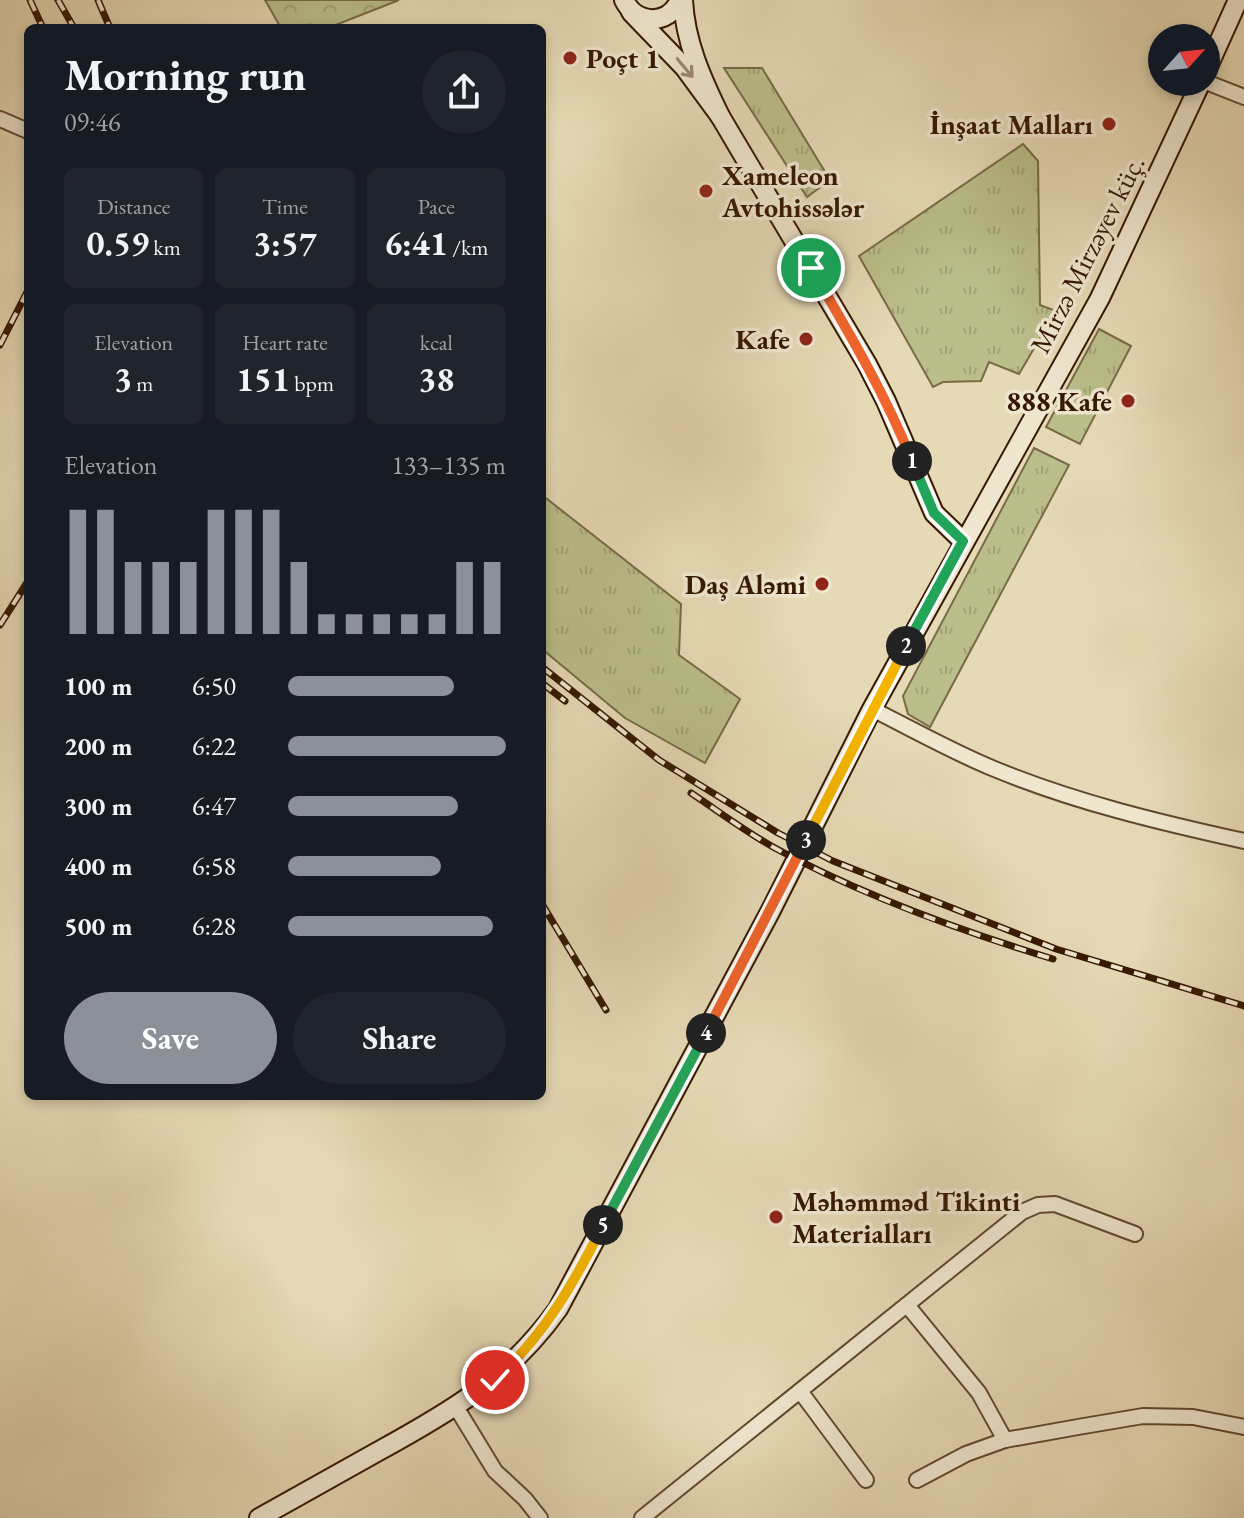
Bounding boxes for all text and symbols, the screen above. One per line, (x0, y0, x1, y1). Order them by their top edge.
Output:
north arrow (1148, 24, 1220, 96)
map controls (1148, 24, 1220, 96)
place label: Poçt 1 (586, 40, 660, 76)
text: Morning run (64, 46, 306, 103)
marker: Poçt 1 (561, 49, 579, 67)
button: share (422, 50, 506, 134)
one-way arrow (676, 57, 693, 78)
text: 09:46 (64, 105, 120, 139)
place label: İnşaat Malları (930, 106, 1093, 142)
marker: İnşaat Malları (1100, 115, 1118, 133)
street label: Mirzə Mirzəyev küç. (1022, 149, 1152, 359)
place label: Xameleon Avtohissələr (721, 157, 865, 225)
marker: Xameleon Avtohissələr (697, 182, 715, 200)
text: Distance (97, 192, 170, 221)
text: Time (262, 192, 308, 221)
text: Pace (418, 192, 455, 221)
text: 0.59 (87, 221, 149, 265)
text: 3:57 (253, 221, 317, 265)
text: 6:41 (384, 221, 448, 265)
text: km (149, 233, 181, 262)
text: /km (448, 233, 488, 262)
pin (777, 234, 845, 302)
icon: arrive (789, 246, 833, 290)
place label: Kafe (735, 321, 790, 357)
text: Elevation (94, 328, 173, 357)
text: Heart rate (242, 328, 328, 357)
text: kcal (420, 328, 453, 357)
marker: Kafe (797, 330, 815, 348)
text: 3 (114, 357, 132, 401)
text: 151 (236, 357, 290, 401)
text: 38 (418, 357, 454, 401)
text: m (132, 369, 153, 398)
text: bpm (290, 369, 334, 398)
place label: 888 Kafe (1006, 383, 1112, 419)
marker: 888 Kafe (1119, 392, 1137, 410)
pin: 1 (892, 441, 932, 481)
text: 1 (906, 446, 918, 475)
text: Elevation (64, 448, 158, 482)
text: 133–135 m (391, 448, 506, 482)
place label: Daş Aləmi (685, 566, 806, 602)
marker: Daş Aləmi (813, 575, 831, 593)
pin: 2 (886, 626, 926, 666)
text: 2 (900, 631, 912, 660)
text: 100 m (64, 669, 132, 703)
text: 6:50 (192, 669, 236, 703)
text: 200 m (64, 729, 132, 763)
text: 6:22 (192, 729, 236, 763)
text: 300 m (64, 789, 132, 823)
text: 6:47 (192, 789, 236, 823)
pin: 3 (786, 820, 826, 860)
text: 3 (800, 825, 812, 854)
text: 400 m (64, 849, 132, 883)
text: 6:58 (192, 849, 236, 883)
text: 500 m (64, 909, 132, 943)
text: 6:28 (192, 909, 236, 943)
button: Save (64, 992, 277, 1084)
button: Share (293, 992, 506, 1084)
pin: 4 (686, 1013, 726, 1053)
text: 4 (700, 1018, 712, 1047)
place label: Məhəmməd Tikinti Materialları (792, 1183, 1020, 1251)
pin: 5 (583, 1205, 623, 1245)
marker: Məhəmməd Tikinti Materialları (767, 1208, 785, 1226)
text: 5 (597, 1210, 609, 1239)
pin (461, 1346, 529, 1414)
icon: check (473, 1358, 517, 1402)

